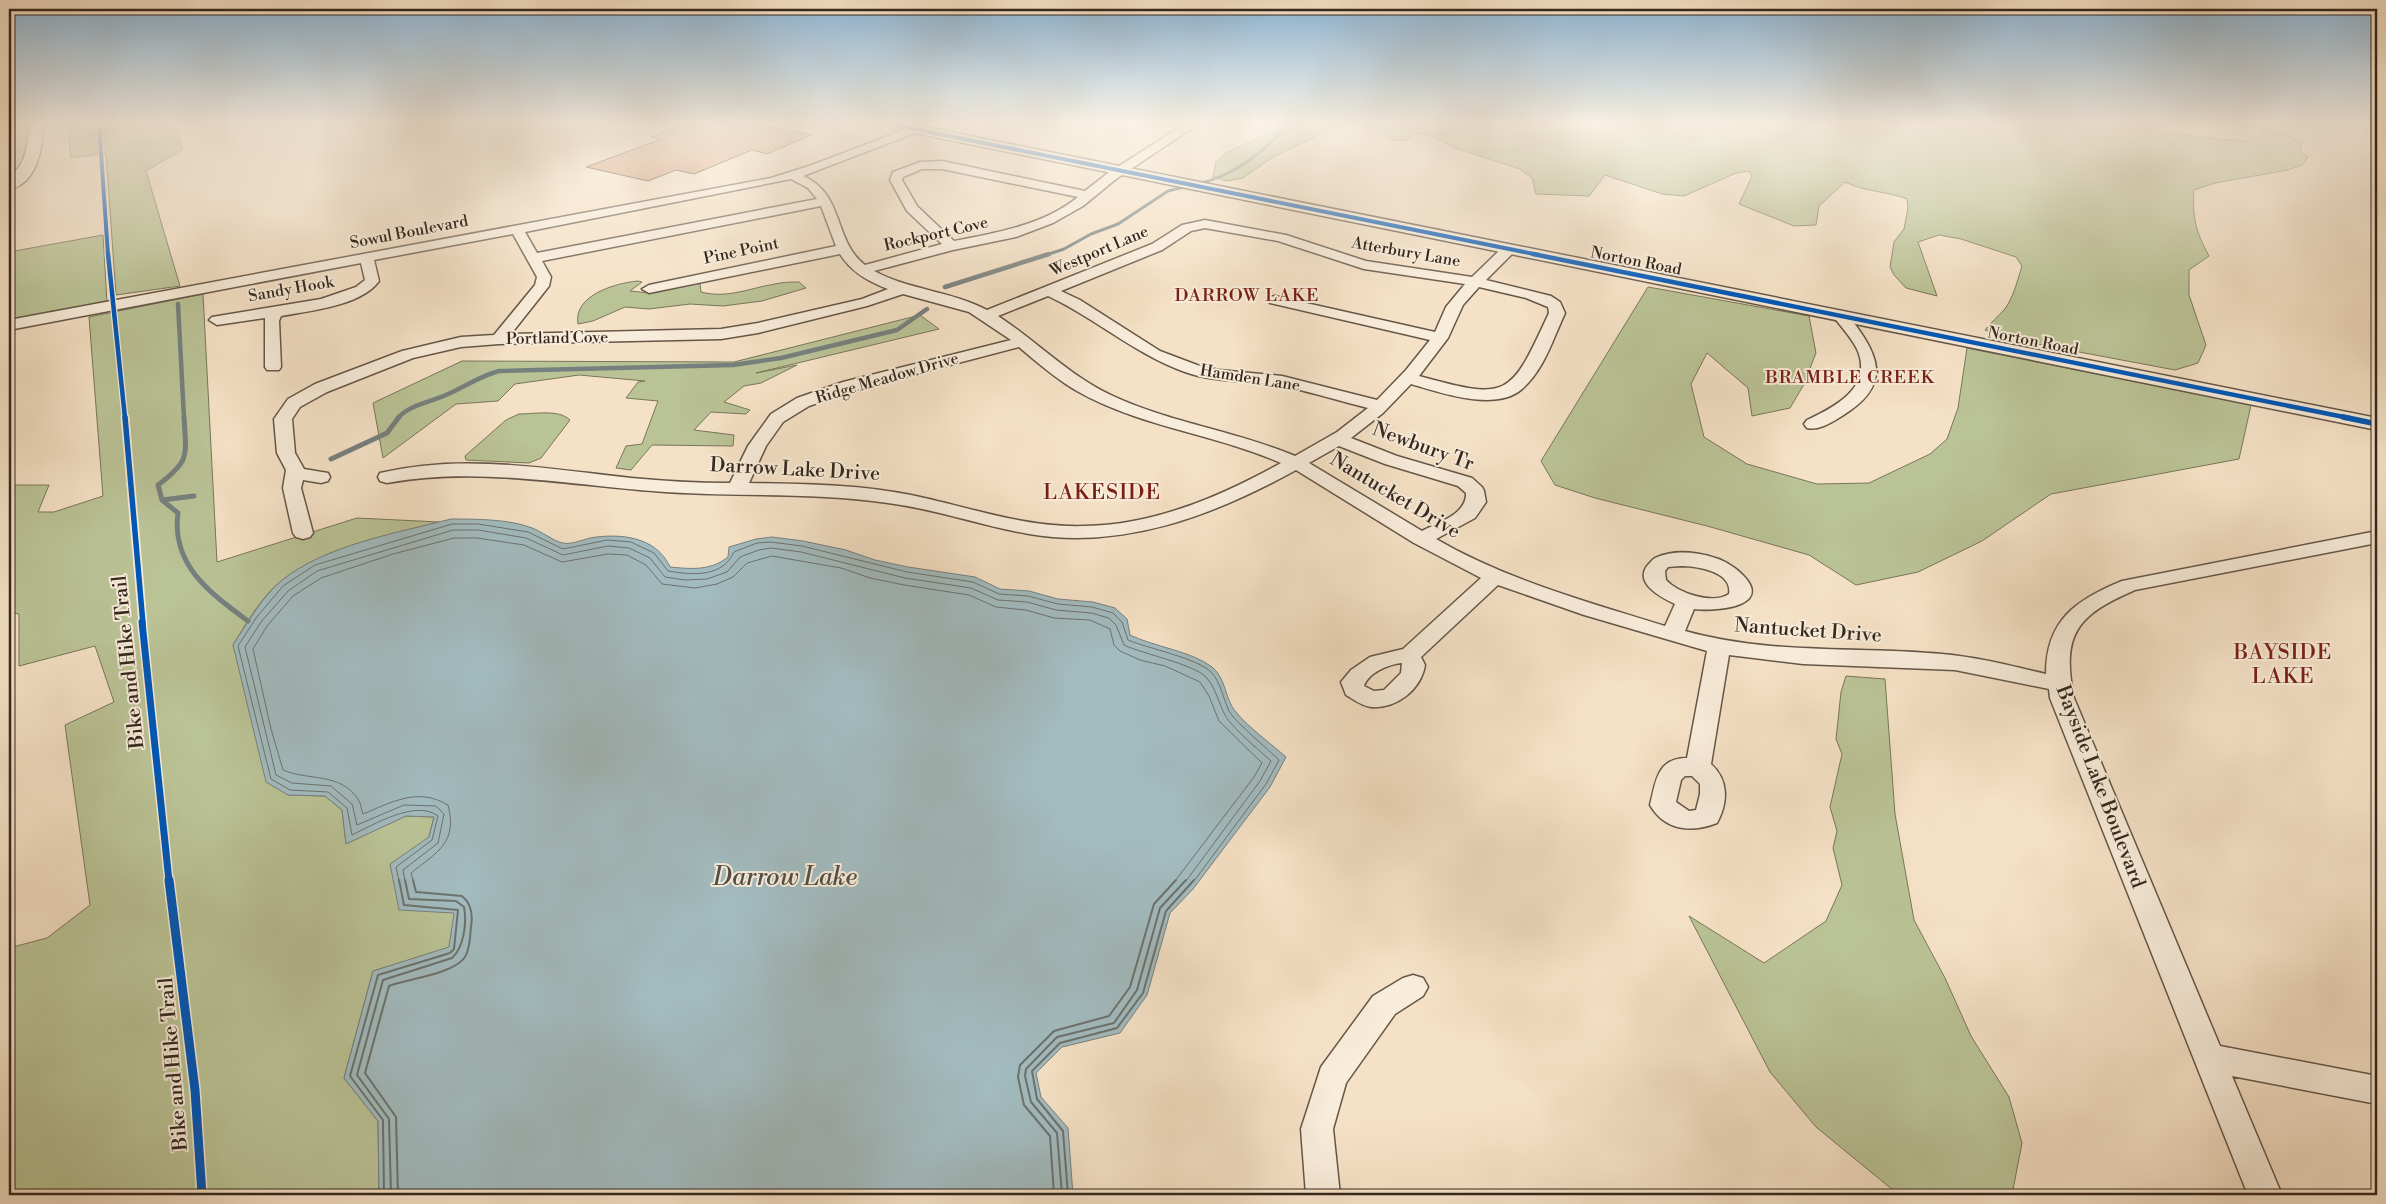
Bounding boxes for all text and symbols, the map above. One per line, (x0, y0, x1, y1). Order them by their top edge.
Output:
street label: Sowul Boulevard (348, 211, 470, 253)
street label: Rockport Cove (882, 212, 990, 256)
street label: Westport Lane (1046, 221, 1151, 281)
street label: Atterbury Lane (1349, 232, 1462, 271)
street label: Pine Point (702, 233, 781, 269)
street label: Norton Road (1589, 242, 1683, 280)
street label: Sandy Hook (247, 271, 337, 306)
district label: DARROW LAKE (1175, 284, 1319, 307)
street label: Norton Road (1986, 322, 2080, 360)
street label: Portland Cove (506, 327, 608, 349)
street label: Ridge Meadow Drive (813, 348, 961, 408)
street label: Hamden Lane (1198, 360, 1302, 396)
district label: BRAMBLE CREEK (1764, 366, 1936, 389)
street label: Newbury Tr (1369, 417, 1478, 477)
street label: Nantucket Drive (1325, 447, 1465, 545)
street label: Darrow Lake Drive (709, 453, 881, 487)
district label: LAKESIDE (1043, 480, 1161, 506)
street label: Bike and Hike Trail (107, 574, 151, 751)
street label: Nantucket Drive (1733, 613, 1883, 649)
district label: BAYSIDE LAKE (2233, 640, 2332, 690)
street label: Bayside Lake Boulevard (2049, 681, 2150, 892)
water label: Darrow Lake (712, 862, 858, 893)
street label: Bike and Hike Trail (154, 976, 194, 1153)

